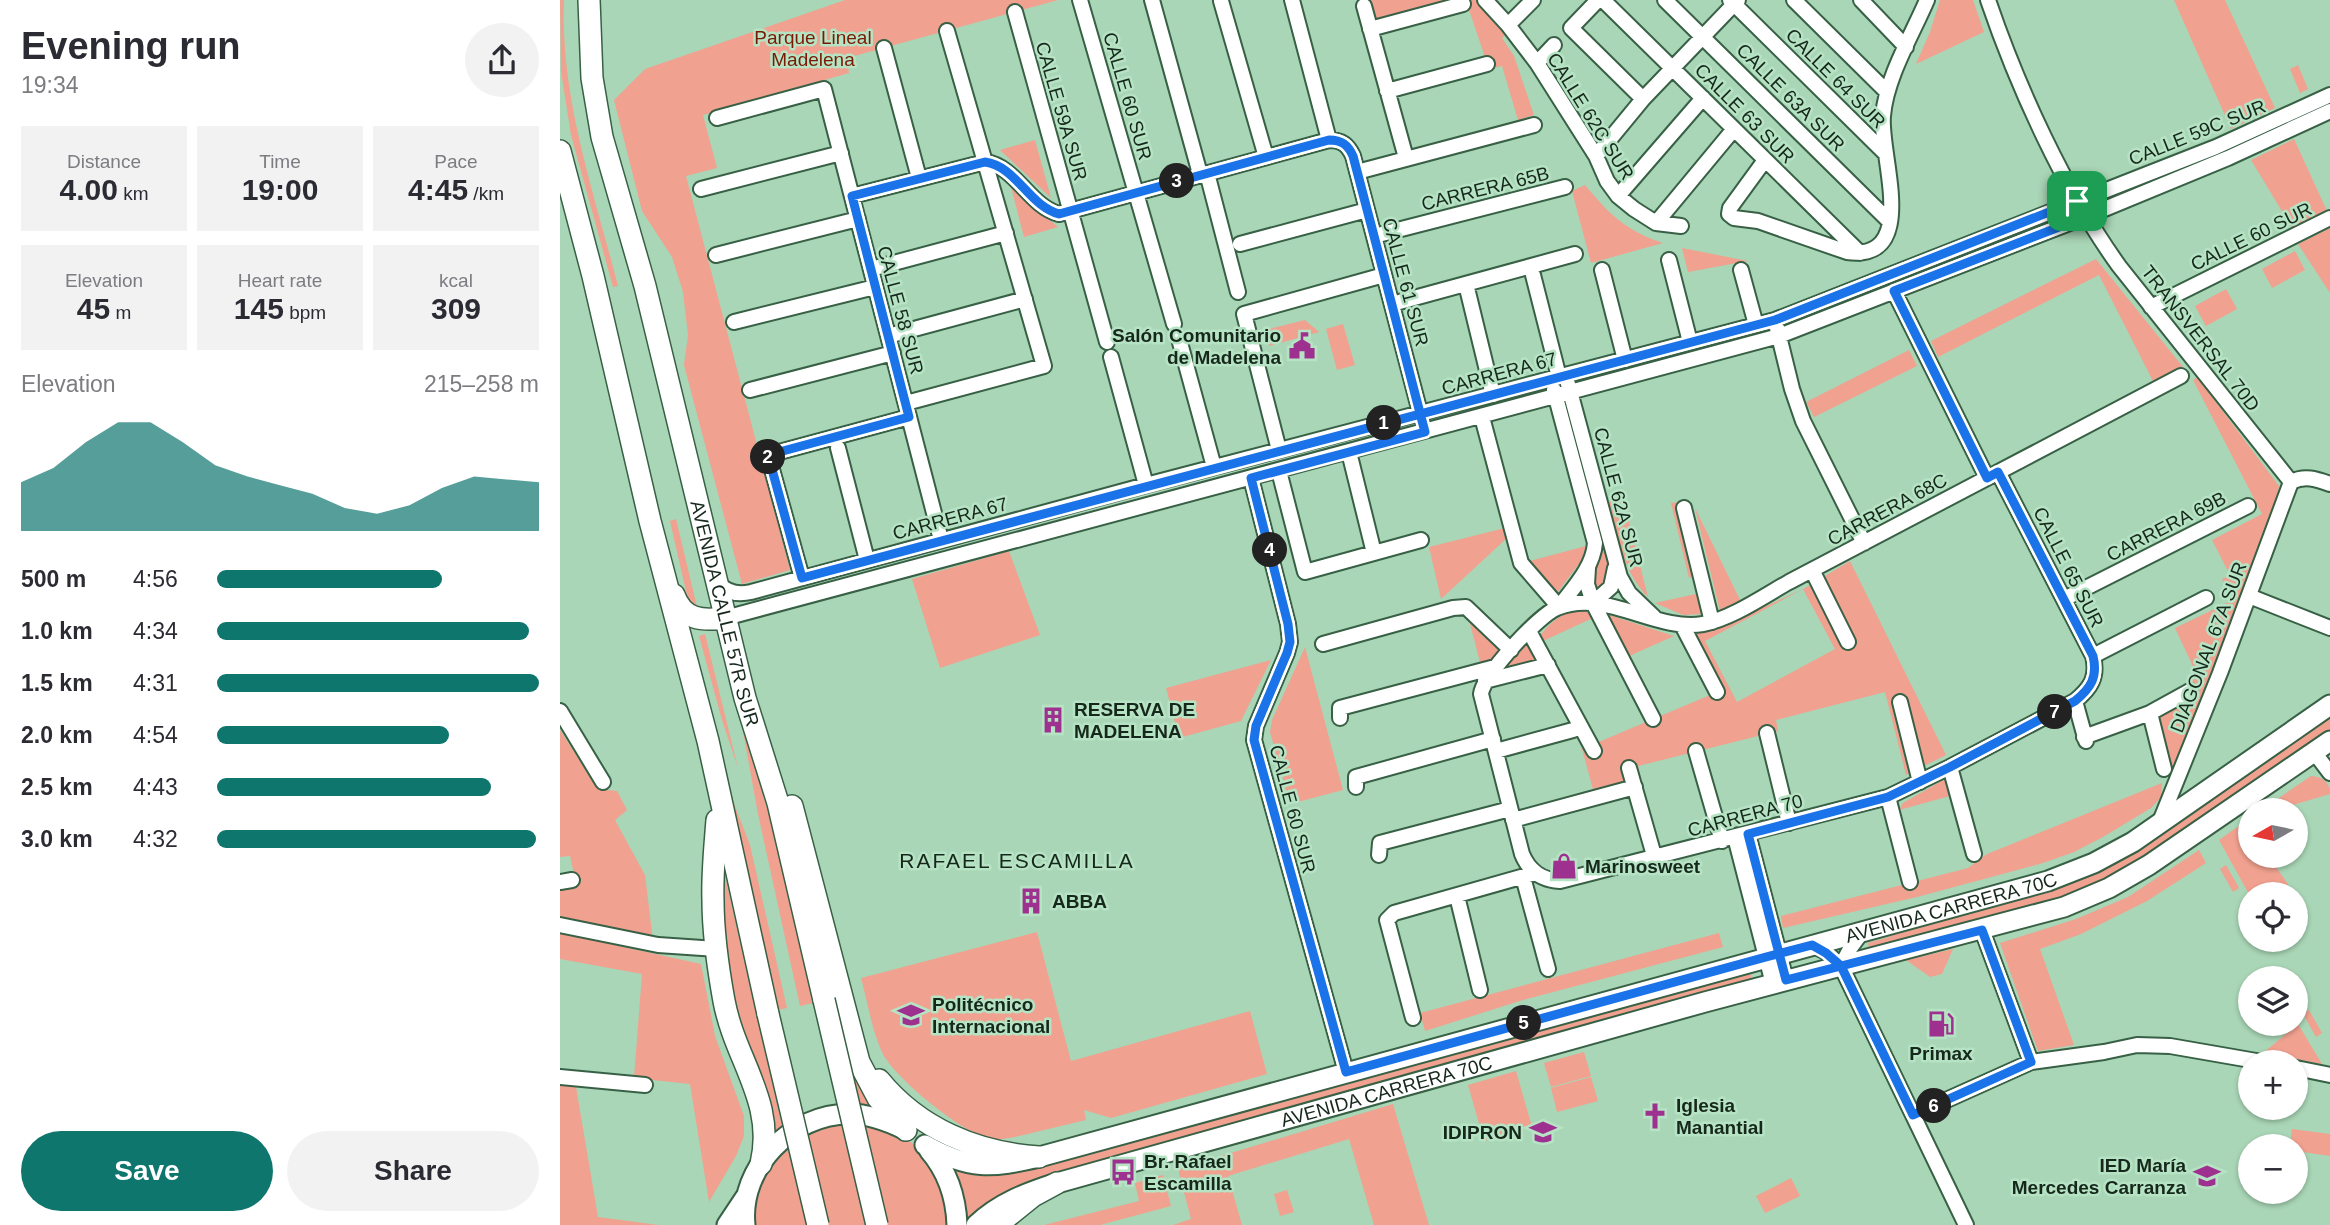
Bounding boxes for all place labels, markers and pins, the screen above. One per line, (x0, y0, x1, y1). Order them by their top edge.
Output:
pin: 3 (1160, 164, 1194, 198)
pin (2047, 171, 2107, 231)
place label: Salón Comunitario de Madelena (1112, 325, 1281, 368)
public building icon: Salón Comunitario de Madelena (1287, 331, 1317, 361)
pin: 1 (1366, 406, 1402, 440)
pin: 2 (750, 440, 786, 475)
pin: 4 (1252, 532, 1288, 568)
pin: 7 (2038, 694, 2072, 730)
place label: RESERVA DE MADELENA (1074, 699, 1195, 742)
building icon: RESERVA DE MADELENA (1038, 705, 1068, 735)
shop icon: Marinosweet (1549, 851, 1579, 881)
place label: Marinosweet (1585, 856, 1701, 877)
building icon: ABBA (1016, 886, 1046, 916)
place label: ABBA (1052, 891, 1107, 912)
place label: Politécnico Internacional (932, 994, 1050, 1037)
school or university icon: Politécnico Internacional (896, 1000, 926, 1030)
pin: 5 (1506, 1006, 1542, 1040)
fuel station icon: Primax (1926, 1009, 1956, 1039)
place label: Primax (1909, 1043, 1973, 1064)
pin: 6 (1916, 1088, 1952, 1124)
place label: Iglesia Manantial (1676, 1095, 1764, 1138)
church icon: Iglesia Manantial (1640, 1101, 1670, 1131)
school or university icon: IDIPRON (1528, 1117, 1558, 1147)
place label: IDIPRON (1443, 1122, 1522, 1143)
place label: Br. Rafael Escamilla (1144, 1151, 1232, 1194)
place label: IED María Mercedes Carranza (2012, 1155, 2186, 1198)
bus stop icon: Br. Rafael Escamilla (1108, 1157, 1138, 1187)
school or university icon: IED María Mercedes Carranza (2192, 1161, 2222, 1191)

